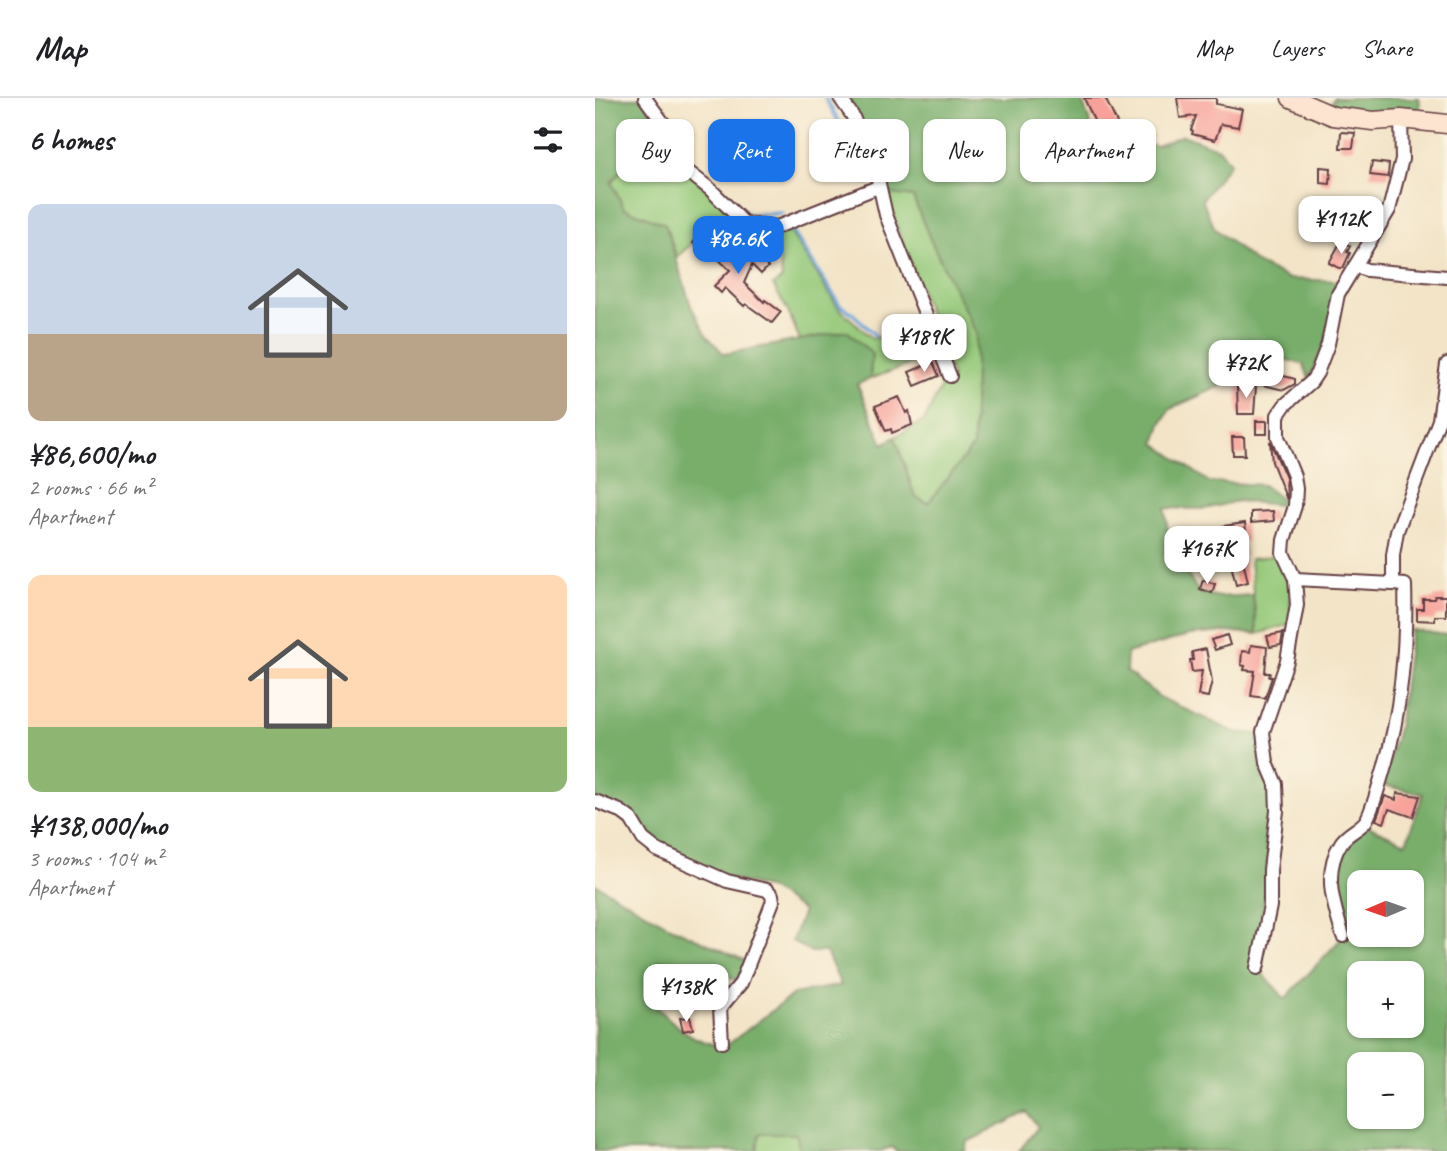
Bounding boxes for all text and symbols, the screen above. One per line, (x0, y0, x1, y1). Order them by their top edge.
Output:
text: Map (35, 27, 86, 69)
text: Map (1196, 33, 1233, 63)
text: Layers (1271, 33, 1324, 63)
text: Share (1362, 33, 1412, 63)
chip: Buy (616, 119, 694, 182)
chip: Rent (708, 119, 795, 182)
chip: Filters (809, 119, 909, 182)
chip: New (923, 119, 1006, 182)
chip: Apartment (1020, 119, 1156, 182)
text: 6 homes (28, 121, 113, 159)
icon: filters (529, 121, 567, 159)
pin: ¥112K (1292, 197, 1390, 256)
text: ¥112K (1314, 204, 1368, 233)
pin: ¥86.6K (681, 216, 795, 276)
text: ¥86.6K (709, 224, 767, 253)
icon: home (235, 250, 361, 376)
pin: ¥189K (875, 314, 973, 374)
text: ¥189K (898, 322, 950, 351)
pin: ¥72K (1205, 341, 1287, 400)
text: ¥72K (1225, 348, 1267, 377)
text: ¥86,600/mo (28, 435, 155, 473)
text: 2 rooms · 66 m² (28, 473, 152, 502)
text: Apartment (28, 502, 113, 531)
pin: ¥167K (1158, 526, 1256, 586)
text: ¥167K (1180, 534, 1234, 563)
icon: home (235, 621, 361, 747)
text: ¥138,000/mo (28, 806, 167, 844)
text: 3 rooms · 104 m² (28, 844, 163, 873)
north arrow (1347, 870, 1425, 947)
map controls (1347, 870, 1424, 1129)
text: Apartment (28, 873, 113, 902)
button: + (1347, 961, 1424, 1038)
pin: ¥138K (637, 964, 735, 1024)
text: ¥138K (659, 972, 713, 1001)
button: − (1347, 1052, 1424, 1129)

